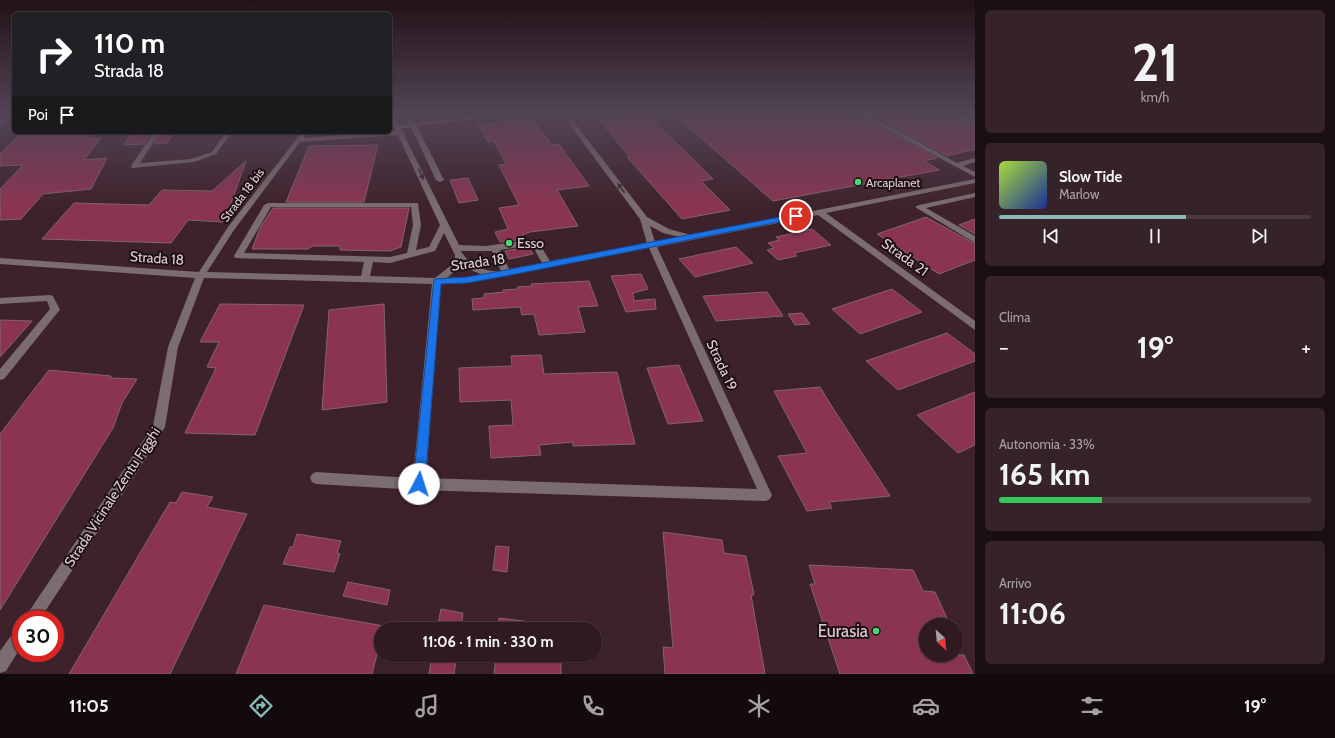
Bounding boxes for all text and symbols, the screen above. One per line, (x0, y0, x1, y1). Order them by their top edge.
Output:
text: 110 m (94, 26, 165, 60)
icon: right (28, 28, 80, 80)
text: 21 (1132, 31, 1178, 94)
text: Strada 18 (94, 60, 164, 82)
text: km/h (1141, 89, 1169, 105)
icon: arrive (56, 104, 78, 126)
text: Poi (28, 106, 48, 124)
street label: Strada 18 bis (217, 165, 267, 225)
text: Slow Tide (1059, 168, 1122, 186)
one-way arrow (418, 169, 424, 180)
place label: Arcaplanet (866, 175, 920, 190)
marker: Arcaplanet (853, 177, 863, 187)
one-way arrow (617, 182, 625, 193)
text: Marlow (1059, 186, 1099, 202)
pin (779, 199, 813, 233)
icon: arrive (785, 205, 807, 227)
icon: previous (1040, 225, 1062, 247)
icon: pause (1144, 225, 1166, 247)
icon: next (1248, 225, 1270, 247)
place label: Esso (517, 234, 544, 252)
street label: Strada 21 (878, 234, 932, 280)
marker: Esso (504, 238, 514, 248)
street label: Strada 18 (129, 247, 185, 269)
street label: Strada 18 (450, 249, 506, 275)
text: Clima (999, 309, 1030, 325)
text: 19° (1137, 329, 1173, 366)
text: − (999, 334, 1009, 361)
text: + (1301, 334, 1311, 361)
street label: Strada 19 (702, 337, 742, 393)
street label: Strada Vicinale Zentu Figghi (60, 424, 164, 570)
text: Autonomia · 33% (999, 436, 1095, 452)
text: 165 km (999, 456, 1090, 493)
position arrow (398, 463, 440, 505)
text: Arrivo (999, 575, 1031, 591)
text: 11:06 (999, 595, 1066, 632)
speed limit sign: 30 (12, 610, 64, 662)
north arrow (919, 618, 963, 662)
map controls (919, 618, 963, 662)
place label: Eurasia (818, 621, 869, 641)
marker: Eurasia (871, 626, 881, 636)
text: 11:06 · 1 min · 330 m (423, 633, 553, 651)
icon: directions (247, 692, 275, 720)
icon: music (413, 692, 441, 720)
icon: phone (579, 692, 607, 720)
icon: climate (745, 692, 773, 720)
icon: car (912, 692, 940, 720)
icon: filters (1078, 692, 1106, 720)
text: 11:05 (69, 695, 109, 717)
text: 19° (1244, 695, 1266, 717)

